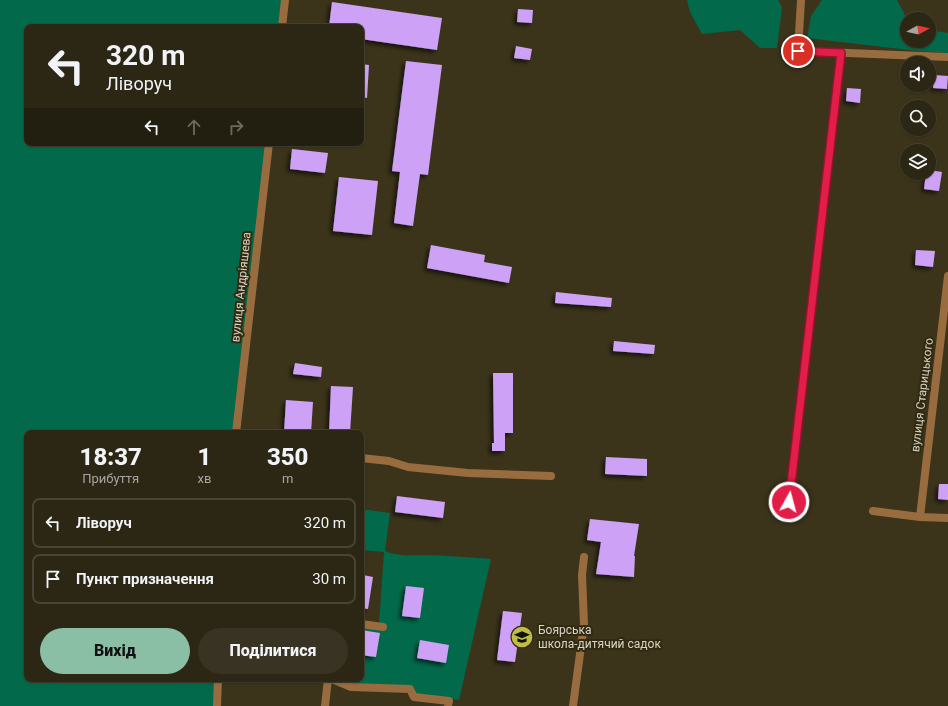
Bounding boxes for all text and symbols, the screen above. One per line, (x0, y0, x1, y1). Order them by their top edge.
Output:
north arrow (900, 12, 936, 48)
map controls (900, 12, 936, 180)
pin (781, 34, 815, 68)
text: 320 m (106, 39, 185, 72)
icon: left (40, 40, 92, 92)
icon: arrive (787, 40, 809, 62)
button: sound (900, 56, 936, 92)
text: Ліворуч (106, 73, 172, 94)
button: search (900, 100, 936, 136)
icon: left (141, 116, 163, 138)
icon: ahead (183, 116, 205, 138)
icon: right (225, 116, 247, 138)
button: layers (900, 144, 936, 180)
street label: вулиця Андріяшева (228, 231, 254, 343)
street label: вулиця Старицького (908, 337, 936, 453)
text: 18:37 (80, 443, 142, 471)
text: 1 (197, 443, 211, 471)
text: 350 (267, 443, 308, 471)
text: Прибуття (82, 471, 139, 486)
text: хв (197, 471, 211, 486)
text: m (282, 471, 293, 486)
position arrow (768, 481, 810, 523)
icon: left (42, 512, 64, 534)
text: Ліворуч (76, 514, 132, 532)
text: 320 m (304, 514, 346, 532)
icon: arrive (42, 568, 64, 590)
text: Пункт призначення (76, 570, 214, 588)
text: 30 m (312, 570, 346, 588)
place label: Боярська школа-дитячий садок (538, 623, 661, 651)
school or university icon: Боярська школа-дитячий садок (509, 624, 535, 650)
button: Вихід (40, 628, 190, 674)
button: Поділитися (198, 628, 348, 674)

